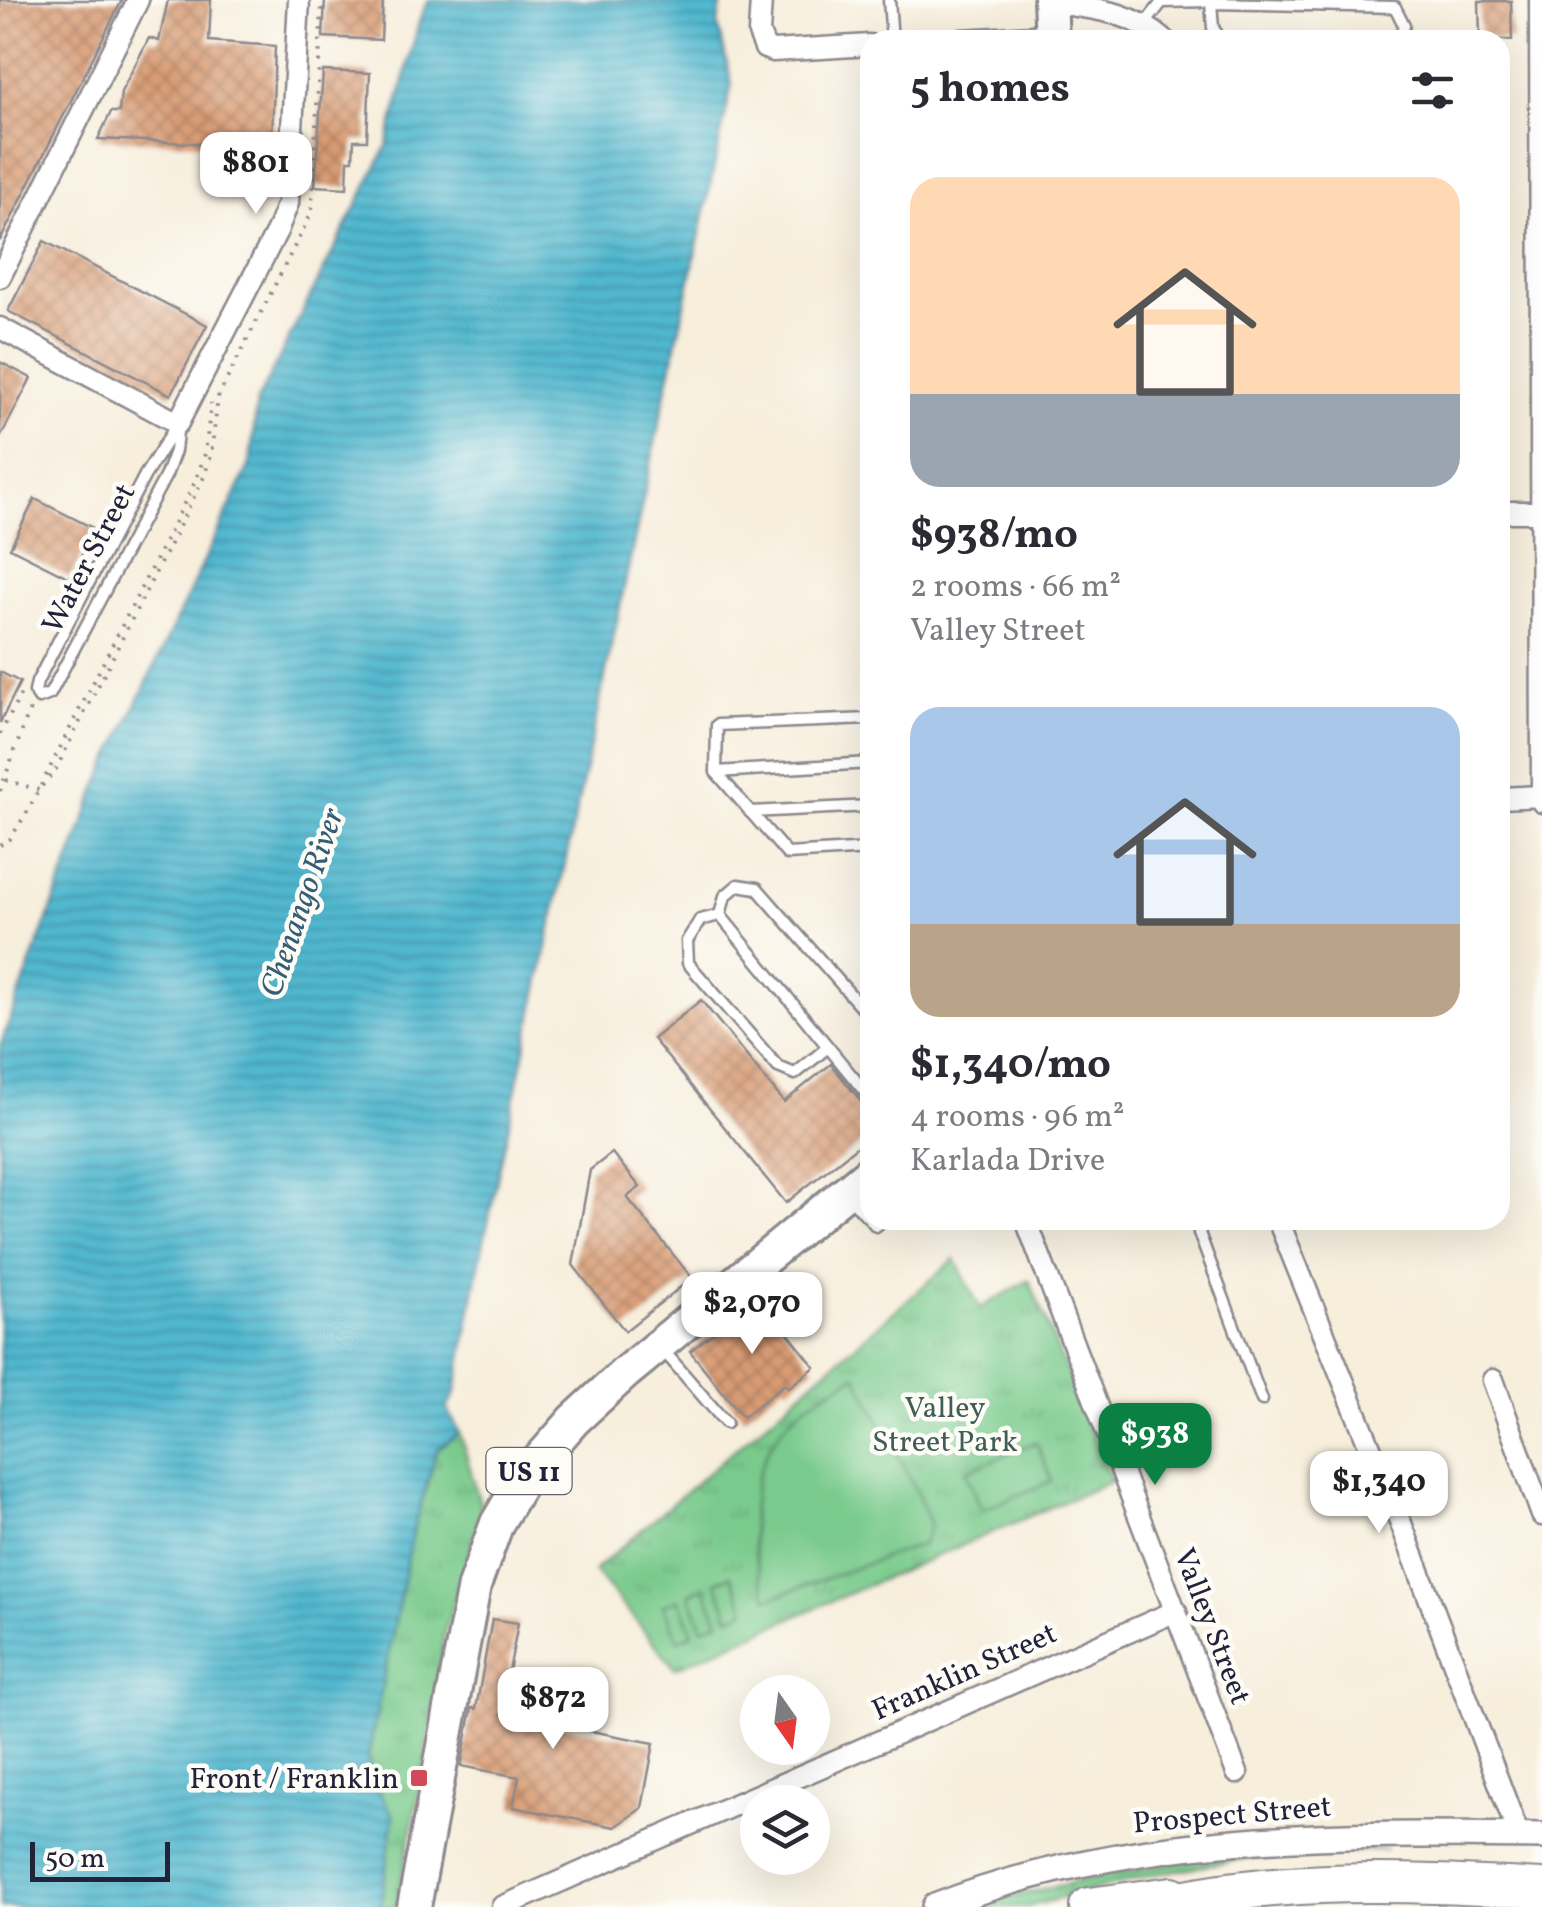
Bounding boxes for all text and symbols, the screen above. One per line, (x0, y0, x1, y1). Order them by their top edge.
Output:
text: 5 homes (910, 61, 1070, 120)
icon: filters (1405, 63, 1460, 118)
pin: $801 (197, 132, 315, 217)
text: $801 (222, 142, 290, 186)
icon: home (1095, 242, 1275, 422)
street label: Water Street (33, 477, 147, 641)
text: $938/mo (910, 507, 1078, 566)
text: 2 rooms · 66 m² (910, 566, 1121, 610)
text: Valley Street (910, 610, 1086, 654)
icon: home (1095, 772, 1275, 952)
water label: Chenango River (251, 802, 357, 1003)
text: $1,340/mo (910, 1037, 1111, 1096)
text: 4 rooms · 96 m² (910, 1096, 1125, 1140)
text: Karlada Drive (910, 1140, 1105, 1184)
pin: $2,070 (671, 1272, 833, 1357)
text: $2,070 (703, 1282, 801, 1326)
park label: Valley Street Park (872, 1388, 1018, 1464)
pin: $938 (1096, 1403, 1214, 1488)
text: $938 (1121, 1413, 1189, 1457)
road number: US 11 (486, 1448, 572, 1494)
pin: $1,340 (1298, 1451, 1460, 1536)
text: $1,340 (1332, 1461, 1426, 1505)
street label: Valley Street (1162, 1542, 1260, 1711)
street label: Franklin Street (866, 1613, 1064, 1732)
pin: $872 (494, 1667, 612, 1752)
north arrow (740, 1675, 830, 1765)
map controls (740, 1675, 830, 1875)
text: $872 (520, 1677, 586, 1721)
place label: Front / Franklin (190, 1759, 399, 1801)
marker: Front / Franklin (408, 1767, 430, 1789)
button: layers (740, 1785, 830, 1875)
street label: Prospect Street (1131, 1786, 1333, 1846)
scale bar (30, 1837, 170, 1882)
text: 50 m (45, 1840, 105, 1879)

